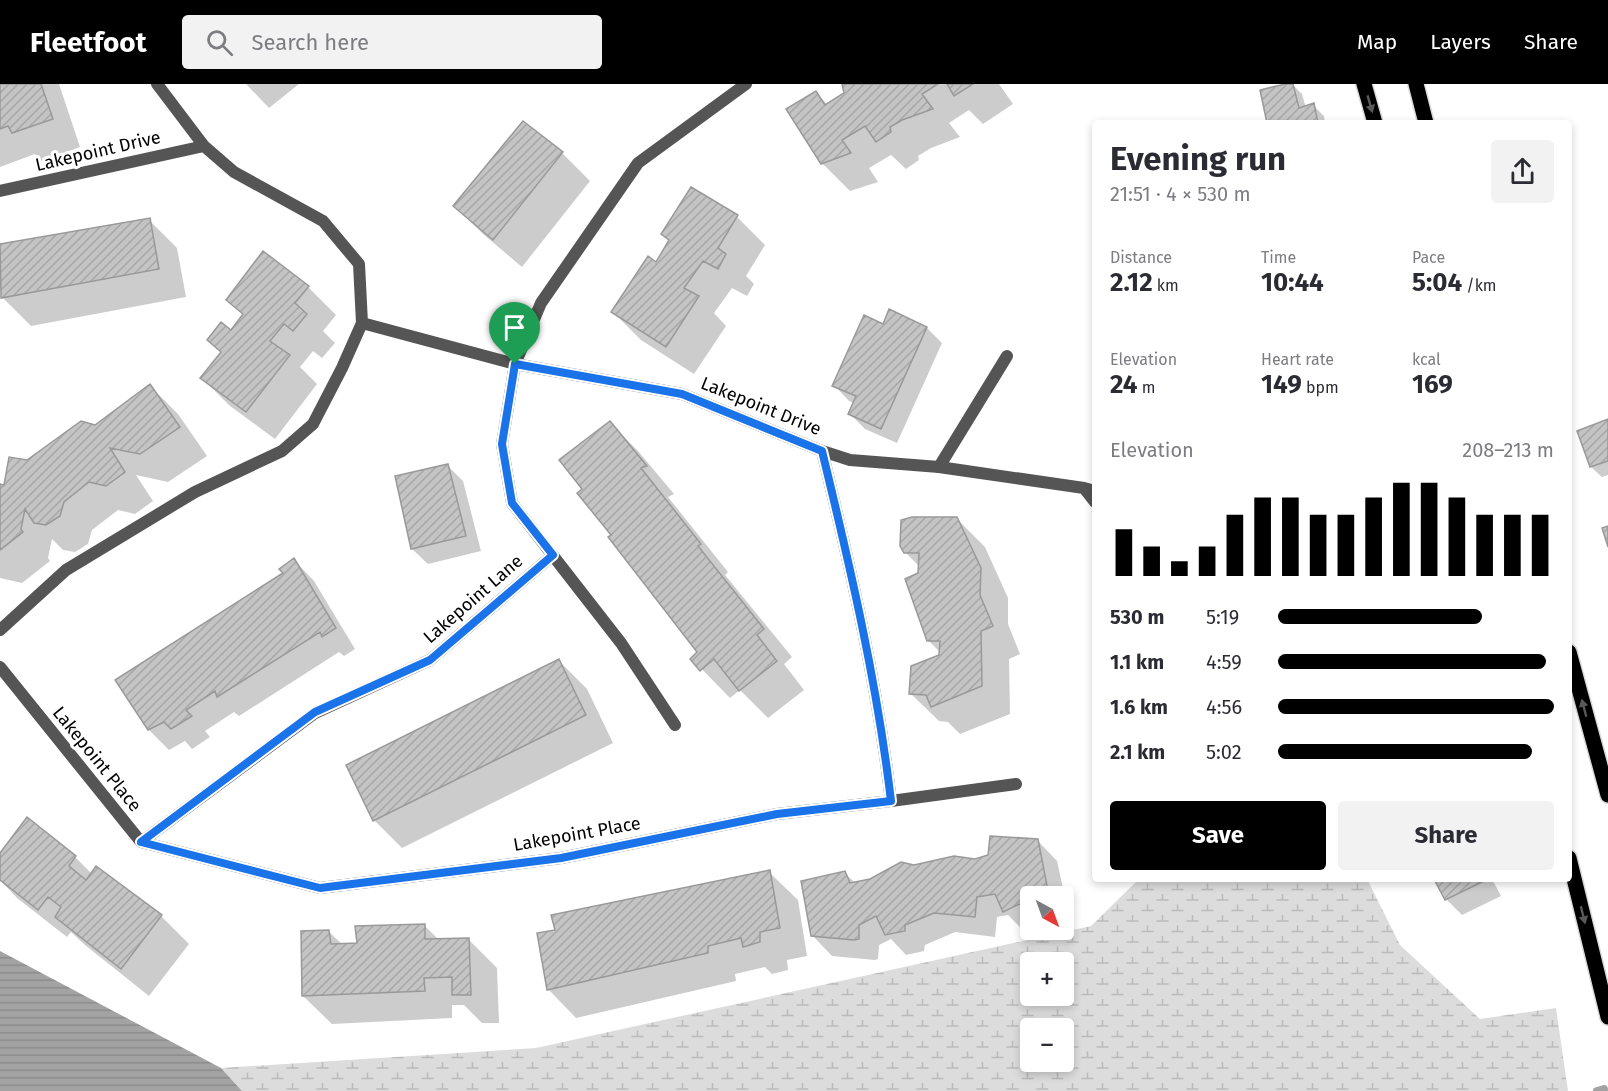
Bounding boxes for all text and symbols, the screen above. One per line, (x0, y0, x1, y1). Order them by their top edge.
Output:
search box (182, 15, 602, 69)
text: Fleetfoot (30, 26, 146, 59)
icon: search (203, 26, 236, 59)
text: Search here (251, 29, 369, 56)
text: Map (1357, 29, 1397, 55)
text: Layers (1430, 29, 1491, 55)
text: Share (1524, 29, 1578, 55)
one-way arrow (1366, 95, 1375, 113)
street label: Lakepoint Drive (33, 126, 163, 176)
text: Evening run (1110, 139, 1286, 179)
button: share (1491, 140, 1554, 203)
text: 21:51 · 4 × 530 m (1110, 182, 1251, 206)
text: Distance (1110, 248, 1172, 267)
text: Time (1261, 248, 1296, 267)
text: Pace (1412, 248, 1445, 267)
text: 2.12 (1110, 267, 1153, 298)
text: 10:44 (1261, 267, 1324, 298)
text: 5:04 (1412, 267, 1462, 298)
text: km (1153, 276, 1179, 295)
text: /km (1462, 276, 1497, 295)
pin (489, 302, 540, 364)
icon: arrive (498, 311, 531, 344)
text: Elevation (1110, 350, 1177, 369)
text: Heart rate (1261, 350, 1334, 369)
text: kcal (1412, 350, 1441, 369)
text: 24 (1110, 369, 1137, 400)
text: 149 (1261, 369, 1302, 400)
text: 169 (1412, 369, 1453, 400)
street label: Lakepoint Drive (698, 372, 824, 440)
text: m (1137, 378, 1155, 397)
text: bpm (1302, 378, 1339, 397)
text: Elevation (1110, 438, 1194, 462)
text: 208–213 m (1462, 438, 1554, 462)
street label: Lakepoint Lane (419, 550, 527, 648)
text: 530 m (1110, 605, 1164, 629)
text: 5:19 (1206, 605, 1239, 629)
text: 1.1 km (1110, 650, 1164, 674)
text: 4:59 (1206, 650, 1242, 674)
text: 1.6 km (1110, 695, 1168, 719)
text: 4:56 (1206, 695, 1242, 719)
one-way arrow (1579, 698, 1588, 716)
street label: Lakepoint Place (48, 702, 146, 816)
text: 2.1 km (1110, 740, 1165, 764)
text: 5:02 (1206, 740, 1242, 764)
button: Save (1110, 801, 1326, 870)
button: Share (1338, 801, 1554, 870)
street label: Lakepoint Place (512, 812, 642, 856)
north arrow (1020, 886, 1074, 940)
map controls (1020, 886, 1074, 1072)
one-way arrow (1578, 906, 1588, 924)
button: + (1020, 952, 1074, 1006)
button: − (1020, 1018, 1074, 1072)

